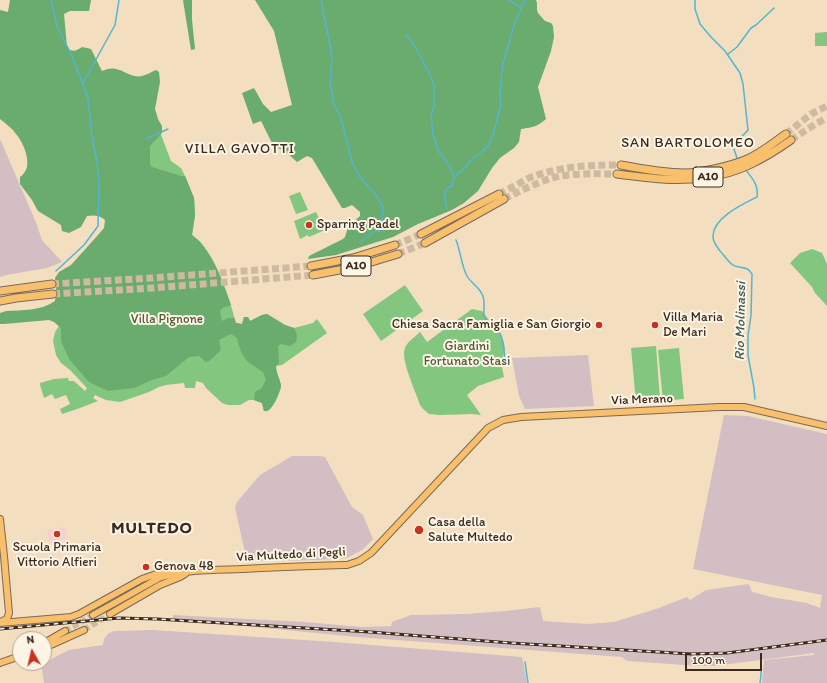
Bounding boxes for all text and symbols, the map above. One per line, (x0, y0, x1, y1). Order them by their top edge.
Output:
district label: SAN BARTOLOMEO (621, 135, 755, 151)
district label: VILLA GAVOTTI (185, 141, 295, 157)
road number: A10 (693, 167, 723, 187)
place label: Sparring Padel (317, 217, 399, 233)
marker: Sparring Padel (304, 220, 314, 230)
road number: A10 (341, 256, 371, 276)
water label: Rio Molinassi (732, 281, 750, 361)
place label: Villa Maria De Mari (663, 310, 723, 341)
park label: Villa Pignone (131, 312, 203, 328)
place label: Chiesa Sacra Famiglia e San Giorgio (392, 317, 591, 333)
marker: Chiesa Sacra Famiglia e San Giorgio (594, 320, 604, 330)
marker: Villa Maria De Mari (650, 320, 660, 330)
park label: Giardini Fortunato Stasi (424, 339, 510, 370)
street label: Via Merano (611, 391, 673, 409)
place label: Casa della Salute Multedo (428, 515, 513, 546)
district label: MULTEDO (111, 519, 193, 539)
marker: Casa della Salute Multedo (413, 524, 425, 536)
marker: Scuola Primaria Vittorio Alfieri (52, 529, 62, 539)
place label: Scuola Primaria Vittorio Alfieri (13, 540, 101, 571)
street label: Via Multedo di Pegli (236, 544, 346, 566)
place label: Genova 48 (154, 559, 214, 575)
marker: Genova 48 (141, 562, 151, 572)
north arrow (12, 631, 52, 671)
text: N (26, 633, 35, 647)
scale bar (687, 645, 764, 671)
text: 100 m (692, 653, 725, 667)

